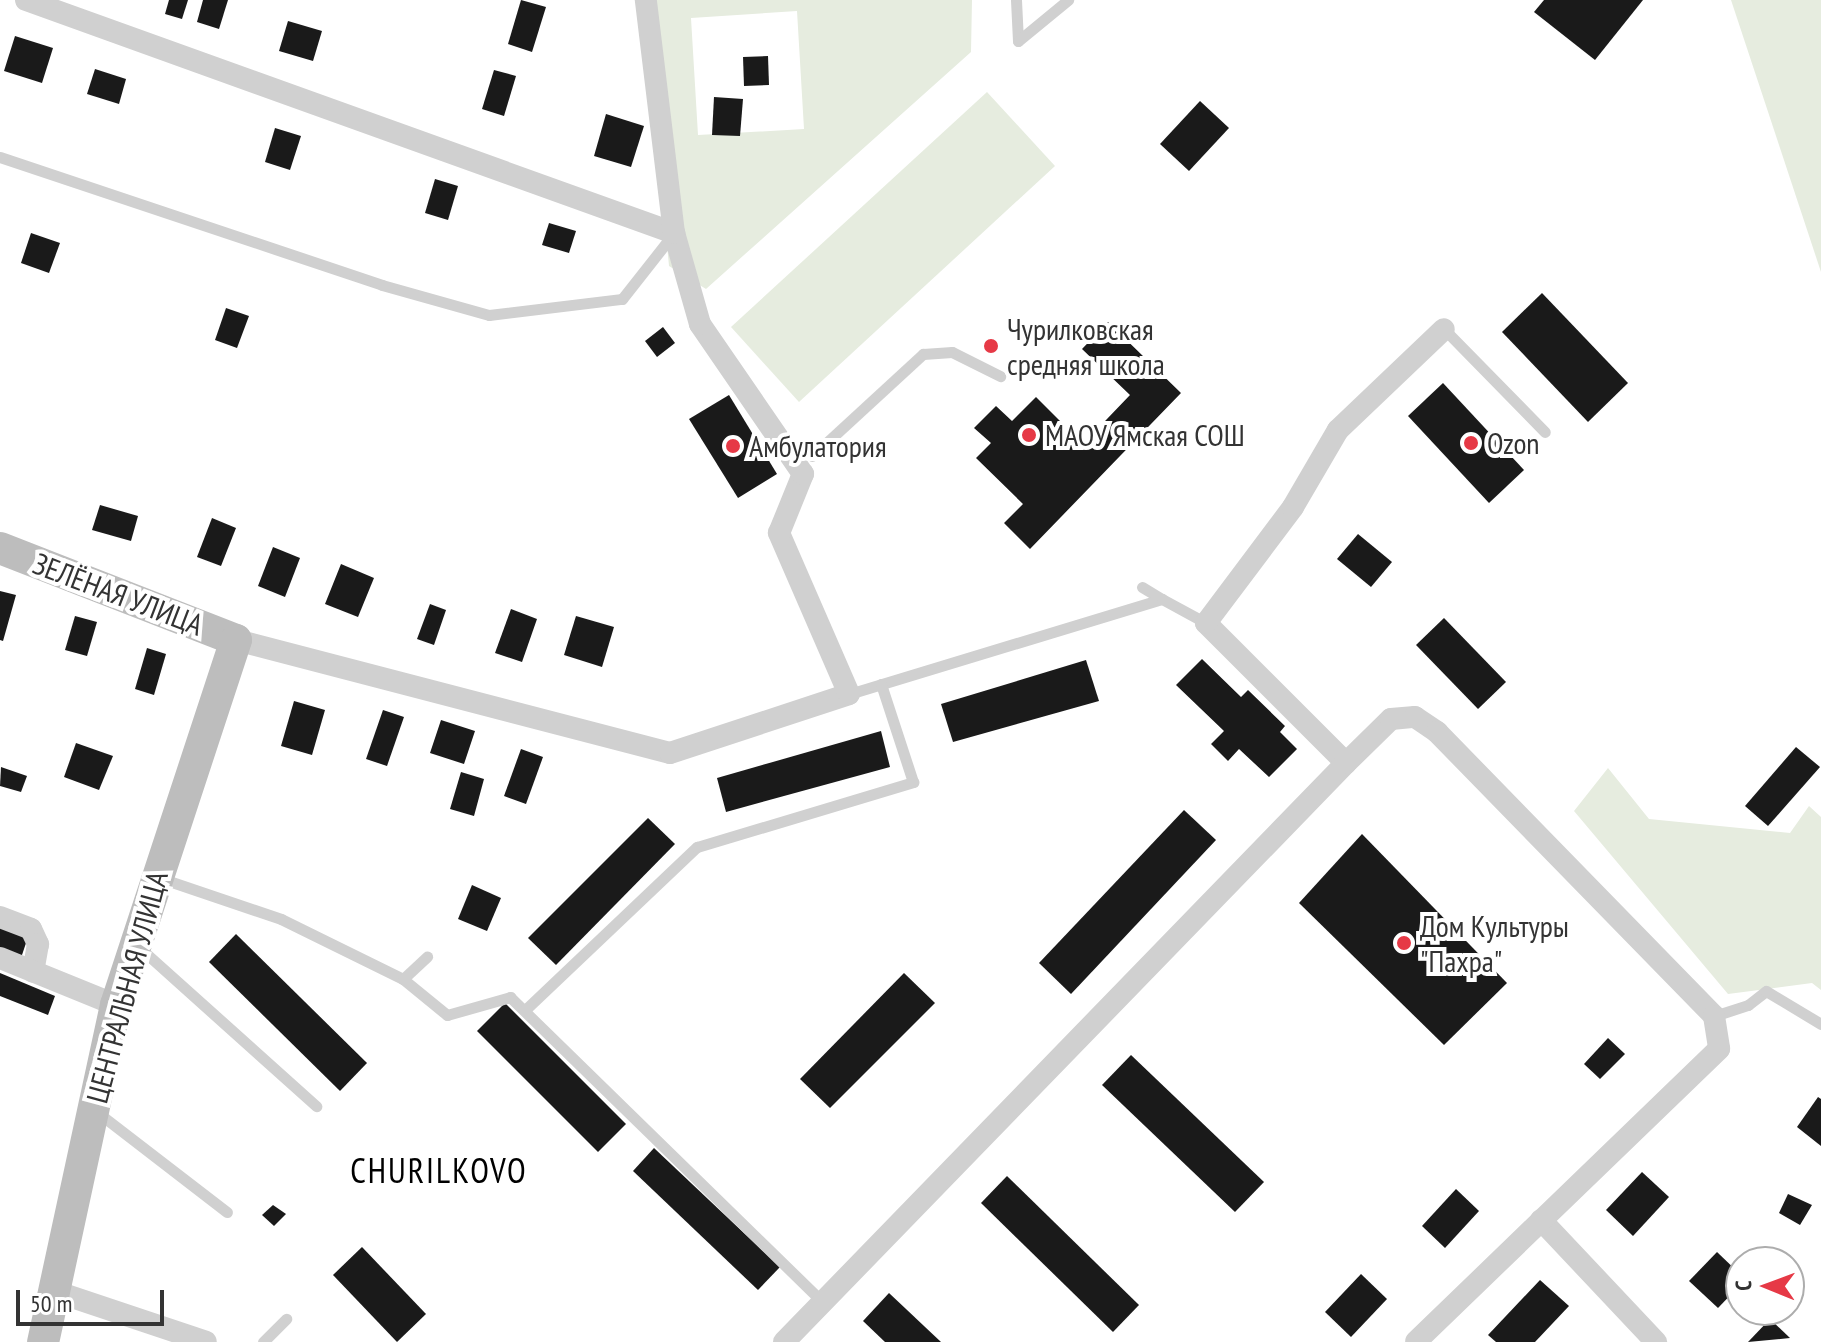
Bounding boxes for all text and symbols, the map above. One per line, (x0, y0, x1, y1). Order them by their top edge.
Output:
place label: Чурилковская средняя школа (1007, 311, 1165, 382)
marker: Чурилковская средняя школа (982, 337, 1000, 355)
place label: МАОУ Ямская СОШ (1045, 417, 1246, 453)
place label: Ozon (1487, 425, 1540, 461)
marker: МАОУ Ямская СОШ (1020, 426, 1038, 444)
place label: Амбулатория (749, 428, 887, 464)
marker: Ozon (1462, 434, 1480, 452)
marker: Амбулатория (724, 437, 742, 455)
street label: ЗЕЛЁНАЯ УЛИЦА (28, 545, 208, 643)
street label: ЦЕНТРАЛЬНАЯ УЛИЦА (79, 867, 175, 1107)
place label: Дом Культуры "Пахра" (1420, 908, 1569, 978)
marker: Дом Культуры "Пахра" (1395, 934, 1413, 952)
district label: CHURILKOVO (350, 1151, 528, 1191)
north arrow (1725, 1246, 1805, 1326)
scale bar (20, 1274, 168, 1324)
text: С (1729, 1280, 1757, 1291)
text: 50 m (30, 1288, 72, 1319)

